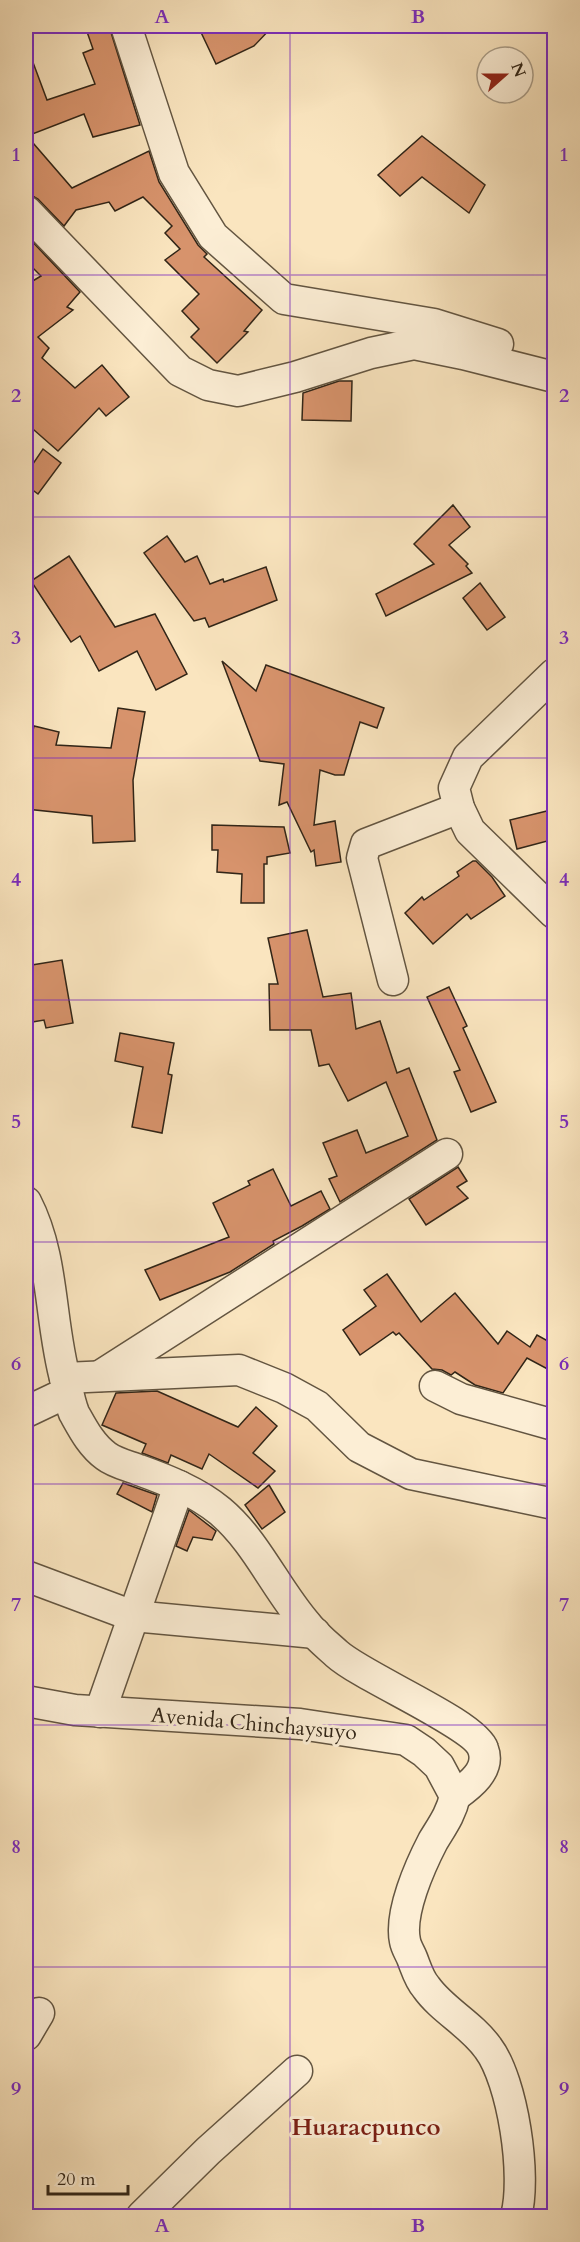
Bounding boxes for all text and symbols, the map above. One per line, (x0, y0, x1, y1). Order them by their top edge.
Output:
text: A (154, 3, 170, 30)
text: B (411, 3, 425, 30)
north arrow (475, 45, 535, 105)
text: N (505, 60, 531, 81)
text: 1 (11, 141, 21, 168)
text: 1 (559, 141, 569, 168)
text: 2 (11, 382, 21, 409)
text: 2 (559, 382, 569, 409)
text: 3 (11, 624, 21, 651)
text: 3 (559, 624, 569, 651)
text: 4 (11, 866, 21, 893)
text: 4 (559, 866, 569, 893)
text: 5 (11, 1108, 21, 1135)
text: 5 (559, 1108, 569, 1135)
text: 6 (11, 1350, 21, 1377)
text: 6 (559, 1350, 569, 1377)
text: 7 (11, 1591, 21, 1618)
text: 7 (559, 1591, 569, 1618)
street label: Avenida Chinchaysuyo (150, 1701, 358, 1747)
text: 8 (11, 1833, 21, 1860)
text: 8 (559, 1833, 569, 1860)
text: 9 (11, 2075, 21, 2102)
text: 9 (559, 2075, 569, 2102)
district label: Huaracpunco (292, 2111, 441, 2144)
scale bar (48, 2158, 128, 2196)
text: 20 m (57, 2167, 96, 2192)
text: A (154, 2212, 170, 2239)
text: B (411, 2212, 425, 2239)

